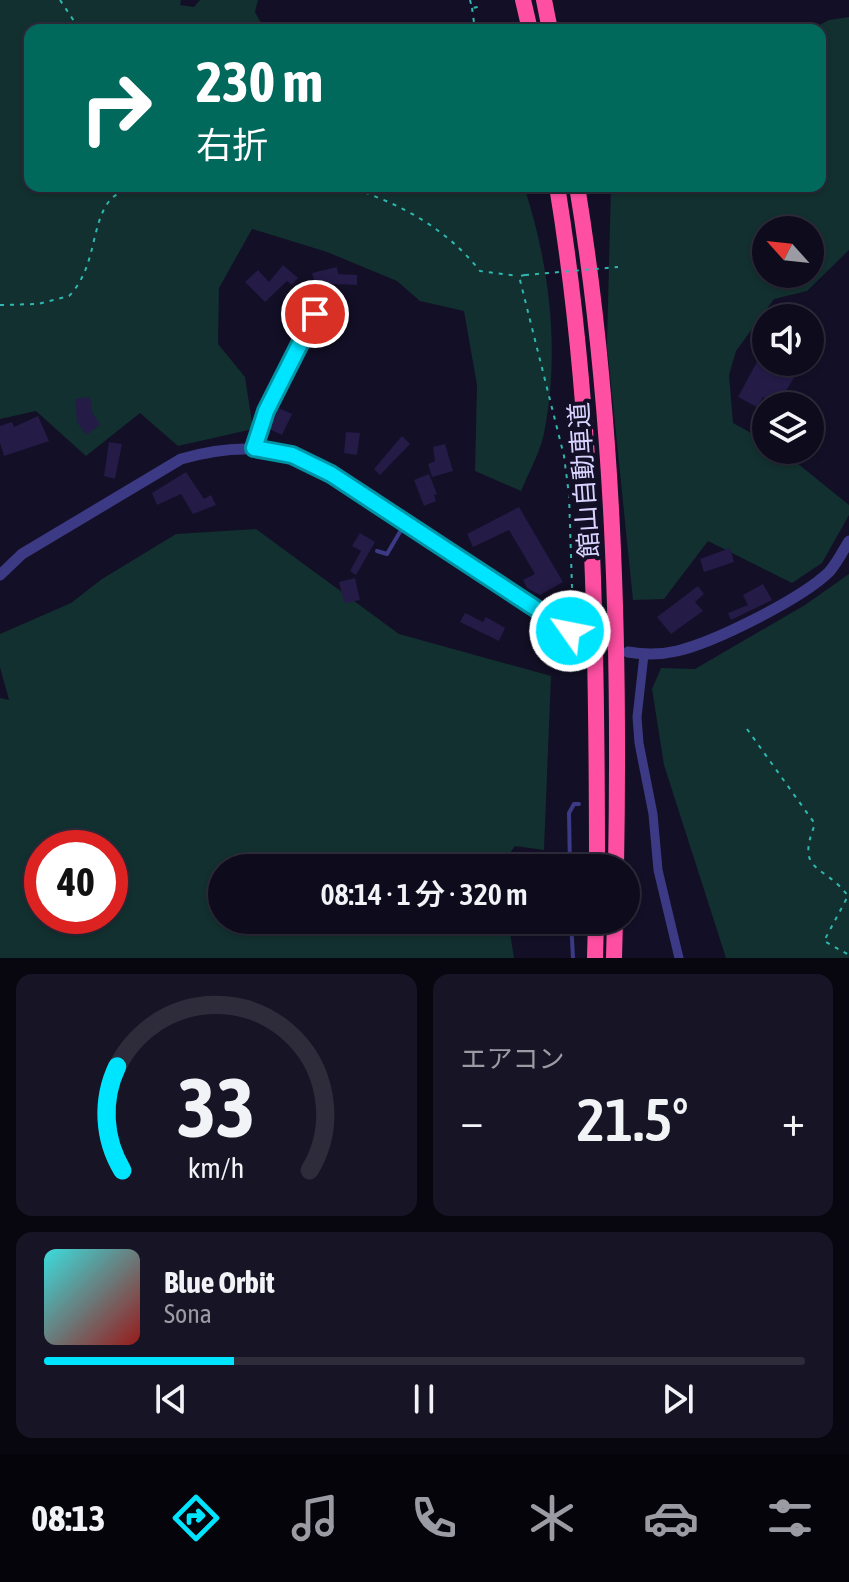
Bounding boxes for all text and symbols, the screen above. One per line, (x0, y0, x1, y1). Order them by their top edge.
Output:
text: 230 m (196, 50, 323, 114)
icon: right (64, 56, 168, 160)
text: 右折 (196, 124, 268, 166)
north arrow (752, 216, 824, 288)
map controls (752, 216, 824, 464)
pin (281, 280, 349, 348)
icon: arrive (293, 292, 337, 336)
button: sound (752, 304, 824, 376)
button: layers (752, 392, 824, 464)
street label: 館山自動車道 (564, 401, 604, 559)
position arrow (528, 589, 612, 673)
speed limit sign: 40 (24, 830, 128, 934)
text: 08:14 · 1 分 · 320 m (320, 877, 528, 911)
text: エアコン (461, 1044, 565, 1074)
text: 33 (177, 1059, 255, 1155)
text: 21.5° (577, 1085, 689, 1154)
text: − (461, 1095, 483, 1145)
text: + (782, 1095, 805, 1145)
text: km/h (188, 1151, 245, 1184)
text: Blue Orbit (164, 1265, 275, 1299)
text: Sona (164, 1299, 212, 1329)
icon: previous (149, 1377, 193, 1421)
icon: pause (402, 1377, 446, 1421)
icon: next (656, 1377, 700, 1421)
icon: directions (168, 1490, 224, 1546)
icon: music (287, 1490, 343, 1546)
icon: phone (406, 1490, 462, 1546)
icon: climate (524, 1490, 580, 1546)
icon: car (643, 1490, 699, 1546)
icon: filters (762, 1490, 818, 1546)
text: 08:13 (31, 1497, 105, 1539)

